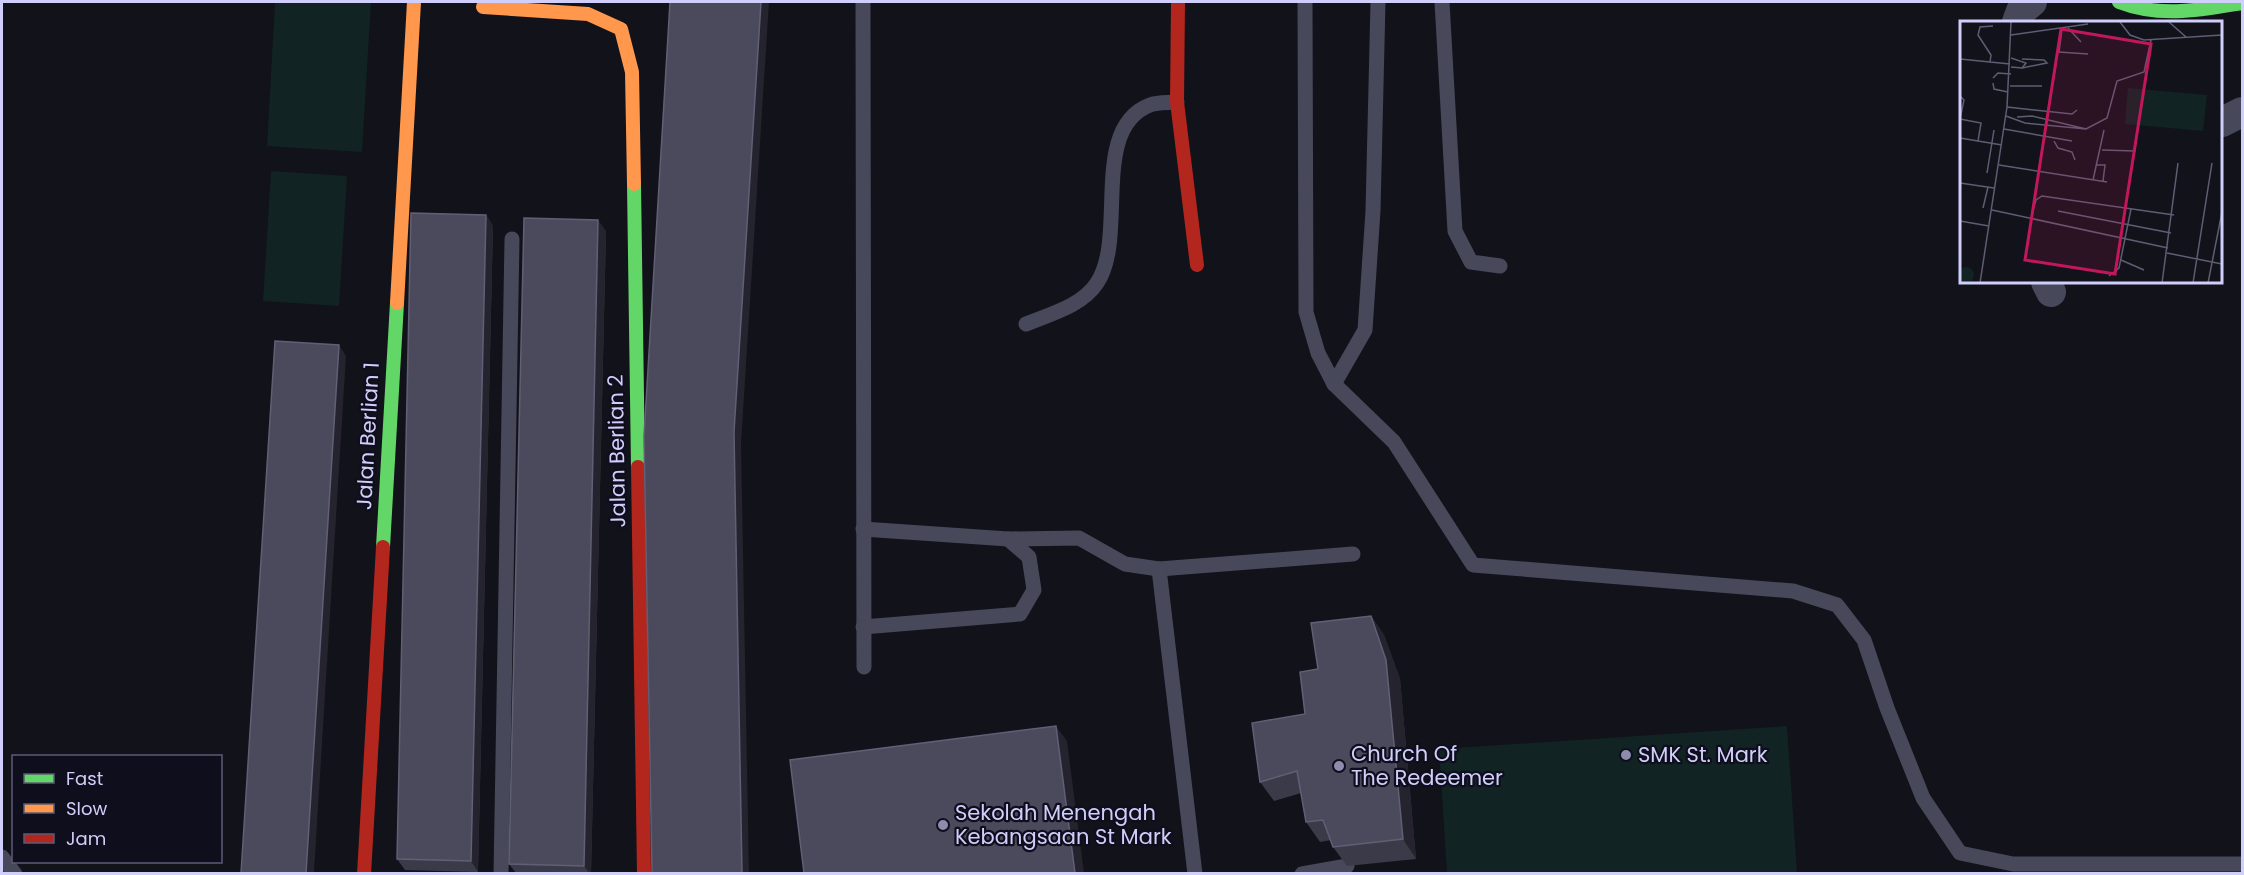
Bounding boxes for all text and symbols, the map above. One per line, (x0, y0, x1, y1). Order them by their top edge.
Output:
inset map (1960, 21, 2223, 284)
street label: Jalan Berlian 1 (349, 361, 386, 511)
street label: Jalan Berlian 2 (601, 374, 632, 528)
place label: Church Of The Redeemer (1351, 739, 1503, 792)
place label: SMK St. Mark (1638, 740, 1768, 769)
marker: SMK St. Mark (1619, 748, 1633, 762)
legend (12, 755, 222, 863)
marker: Church Of The Redeemer (1332, 759, 1346, 773)
text: Fast (66, 766, 103, 791)
text: Slow (66, 796, 108, 821)
place label: Sekolah Menengah Kebangsaan St Mark (955, 798, 1172, 851)
marker: Sekolah Menengah Kebangsaan St Mark (936, 818, 950, 832)
text: Jam (66, 826, 106, 851)

